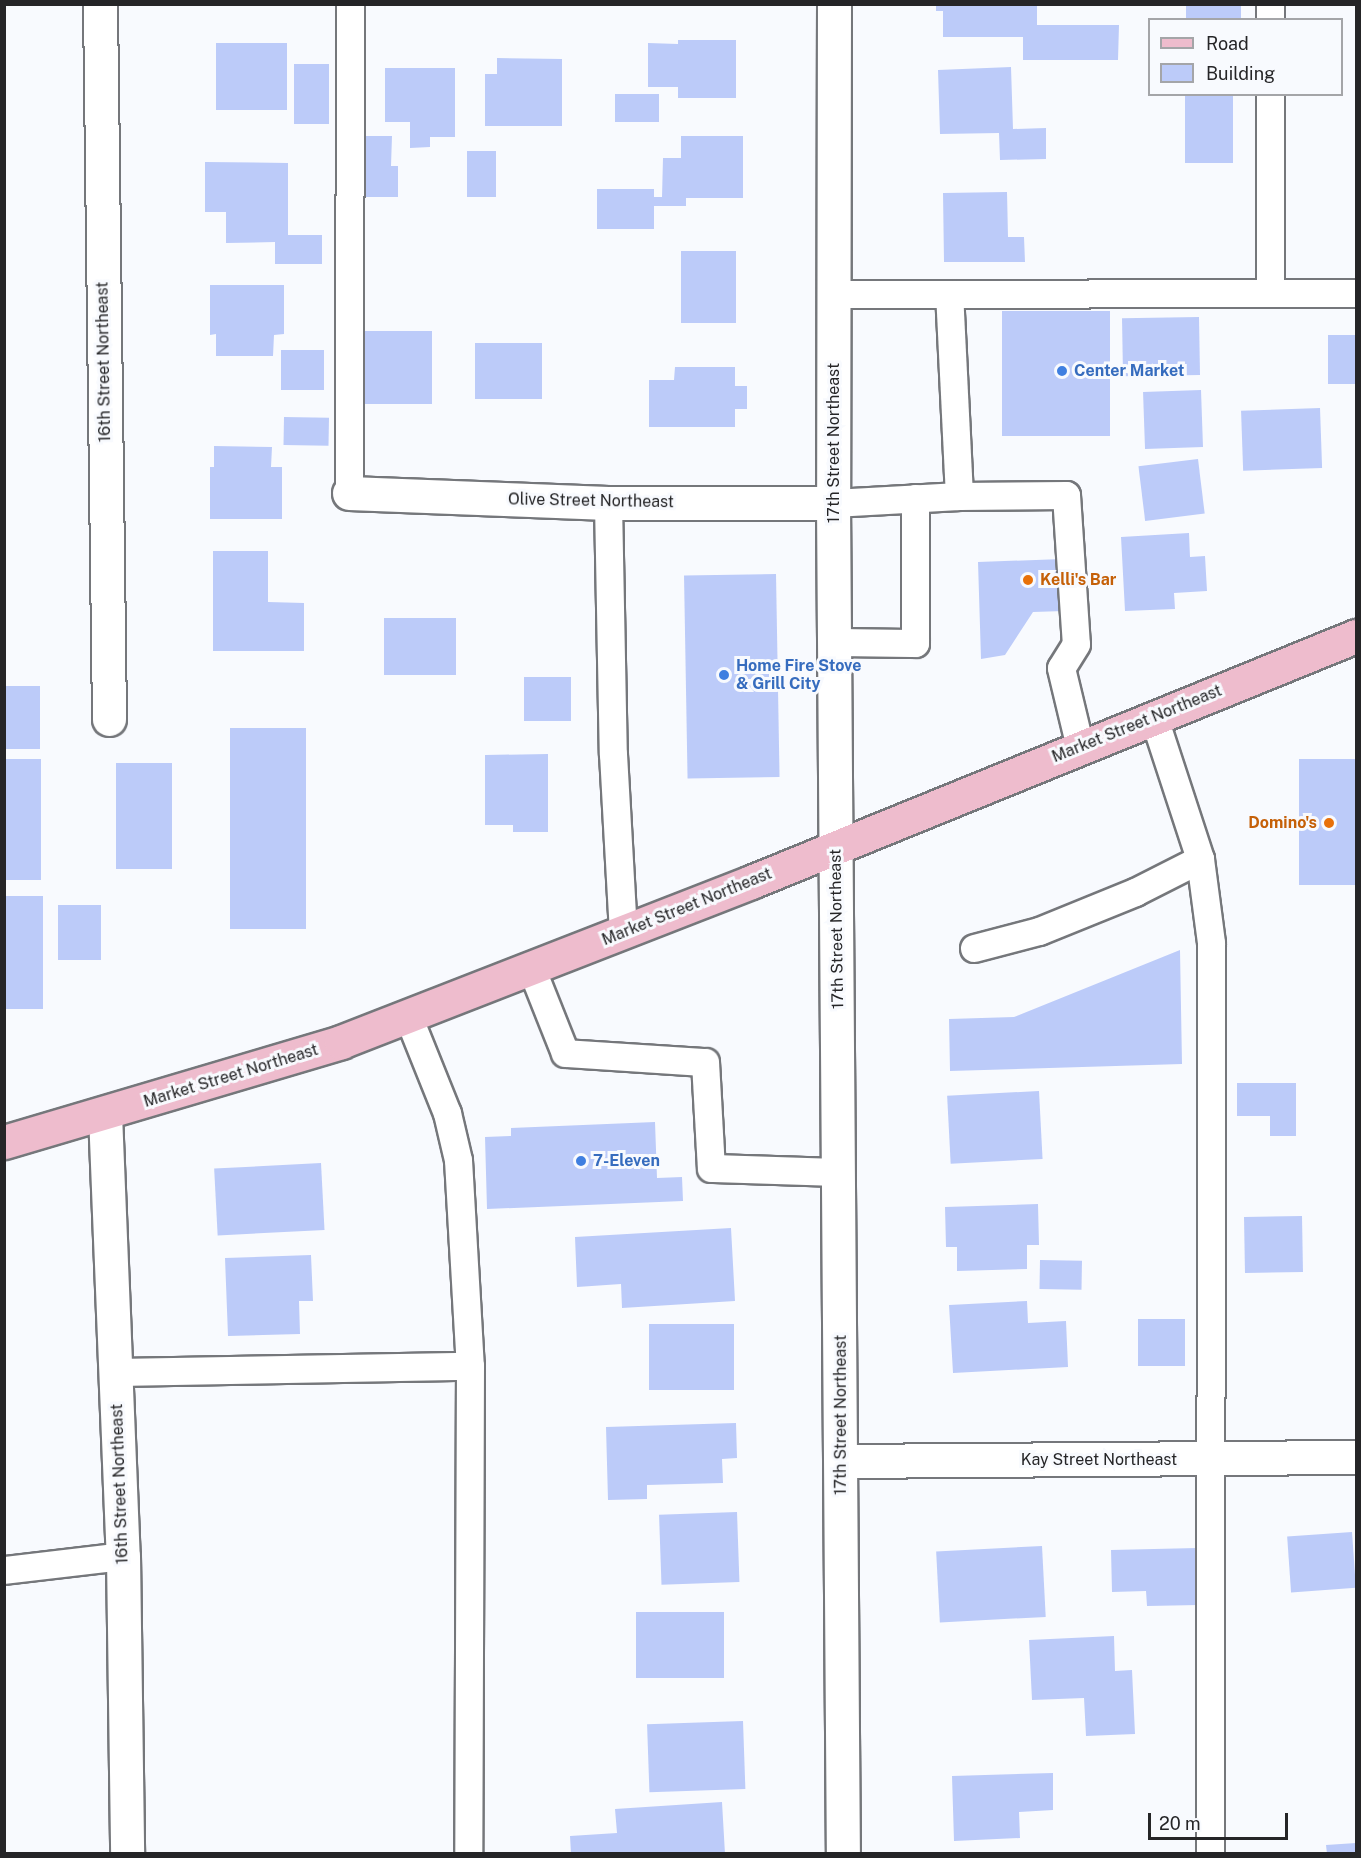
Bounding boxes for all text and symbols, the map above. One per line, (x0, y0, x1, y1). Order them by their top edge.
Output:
legend (1148, 18, 1343, 96)
text: Road (1206, 33, 1249, 54)
text: Building (1206, 63, 1275, 84)
street label: 16th Street Northeast (93, 281, 115, 443)
place label: Center Market (1074, 361, 1185, 381)
street label: 17th Street Northeast (824, 363, 844, 523)
marker: Center Market (1055, 364, 1069, 378)
street label: Olive Street Northeast (508, 490, 674, 512)
place label: Kelli's Bar (1040, 570, 1116, 590)
marker: Kelli's Bar (1021, 573, 1035, 587)
place label: Home Fire Stove & Grill City (736, 656, 862, 694)
marker: Home Fire Stove & Grill City (717, 668, 731, 682)
street label: Market Street Northeast (1049, 681, 1225, 767)
place label: Domino's (1248, 813, 1317, 833)
marker: Domino's (1322, 816, 1336, 830)
street label: 17th Street Northeast (826, 849, 848, 1009)
street label: Market Street Northeast (599, 864, 775, 950)
street label: Market Street Northeast (141, 1040, 321, 1112)
place label: 7-Eleven (593, 1151, 660, 1171)
marker: 7-Eleven (574, 1154, 588, 1168)
street label: 17th Street Northeast (831, 1335, 851, 1495)
street label: 16th Street Northeast (108, 1403, 132, 1565)
street label: Kay Street Northeast (1021, 1450, 1177, 1470)
scale bar (1151, 1801, 1290, 1839)
text: 20 m (1159, 1813, 1201, 1834)

